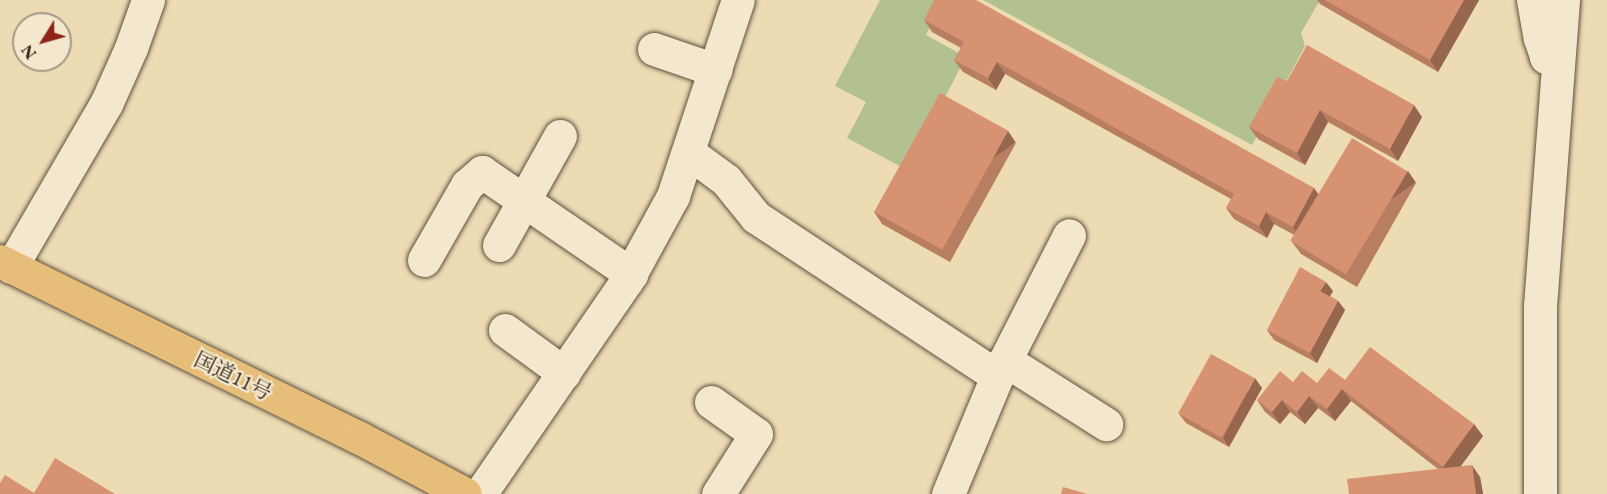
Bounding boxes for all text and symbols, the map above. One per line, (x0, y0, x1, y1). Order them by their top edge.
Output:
north arrow (12, 12, 72, 72)
text: N (17, 40, 41, 63)
street label: 国道11号 (190, 346, 276, 406)

